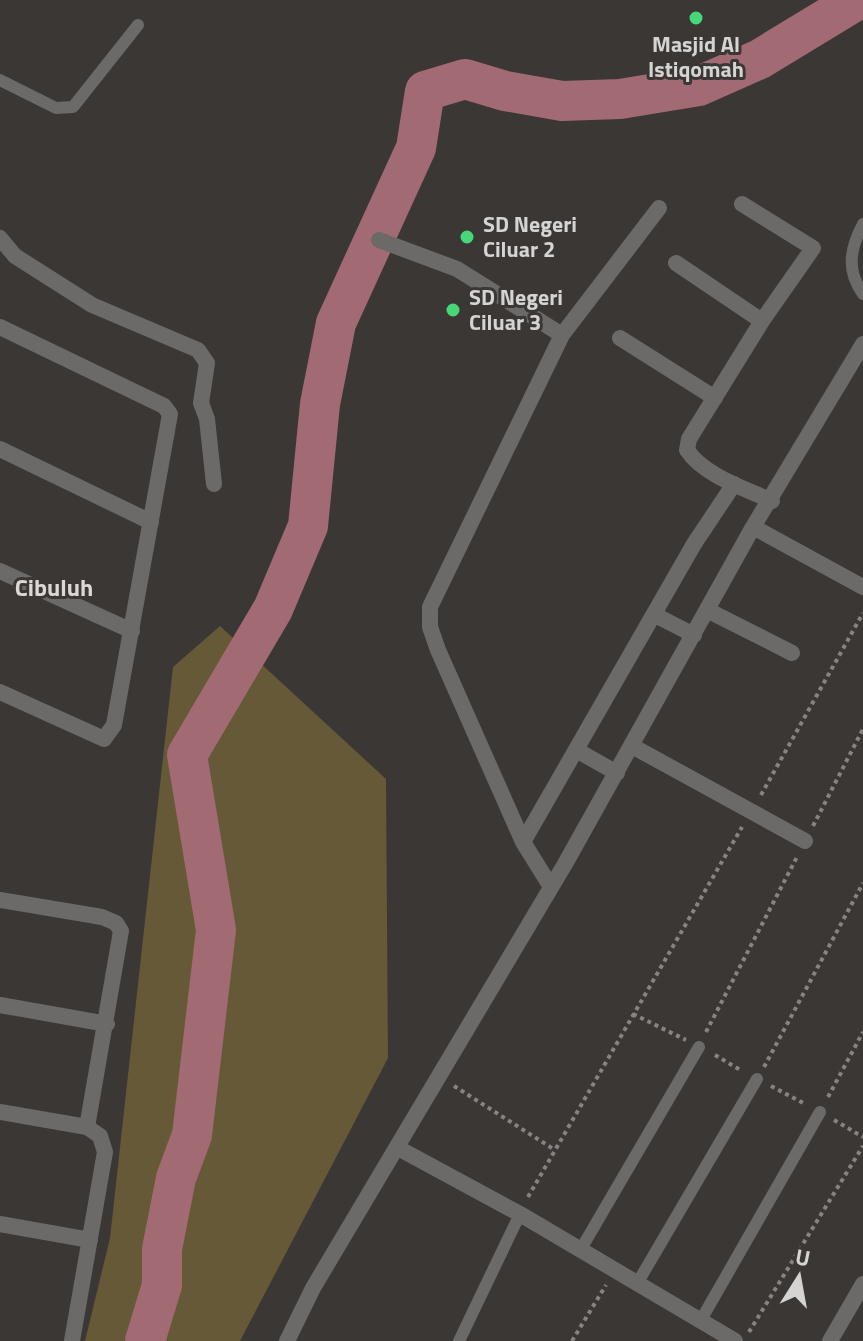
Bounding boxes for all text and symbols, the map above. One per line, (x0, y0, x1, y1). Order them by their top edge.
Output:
marker: Masjid Al Istiqomah (687, 9, 705, 27)
place label: Masjid Al Istiqomah (648, 27, 744, 86)
place label: SD Negeri Ciluar 2 (483, 207, 577, 266)
marker: SD Negeri Ciluar 2 (458, 228, 476, 246)
place label: SD Negeri Ciluar 3 (469, 280, 563, 339)
marker: SD Negeri Ciluar 3 (444, 301, 462, 319)
district label: Cibuluh (15, 569, 93, 605)
north arrow (759, 1237, 839, 1317)
text: U (793, 1239, 813, 1275)

